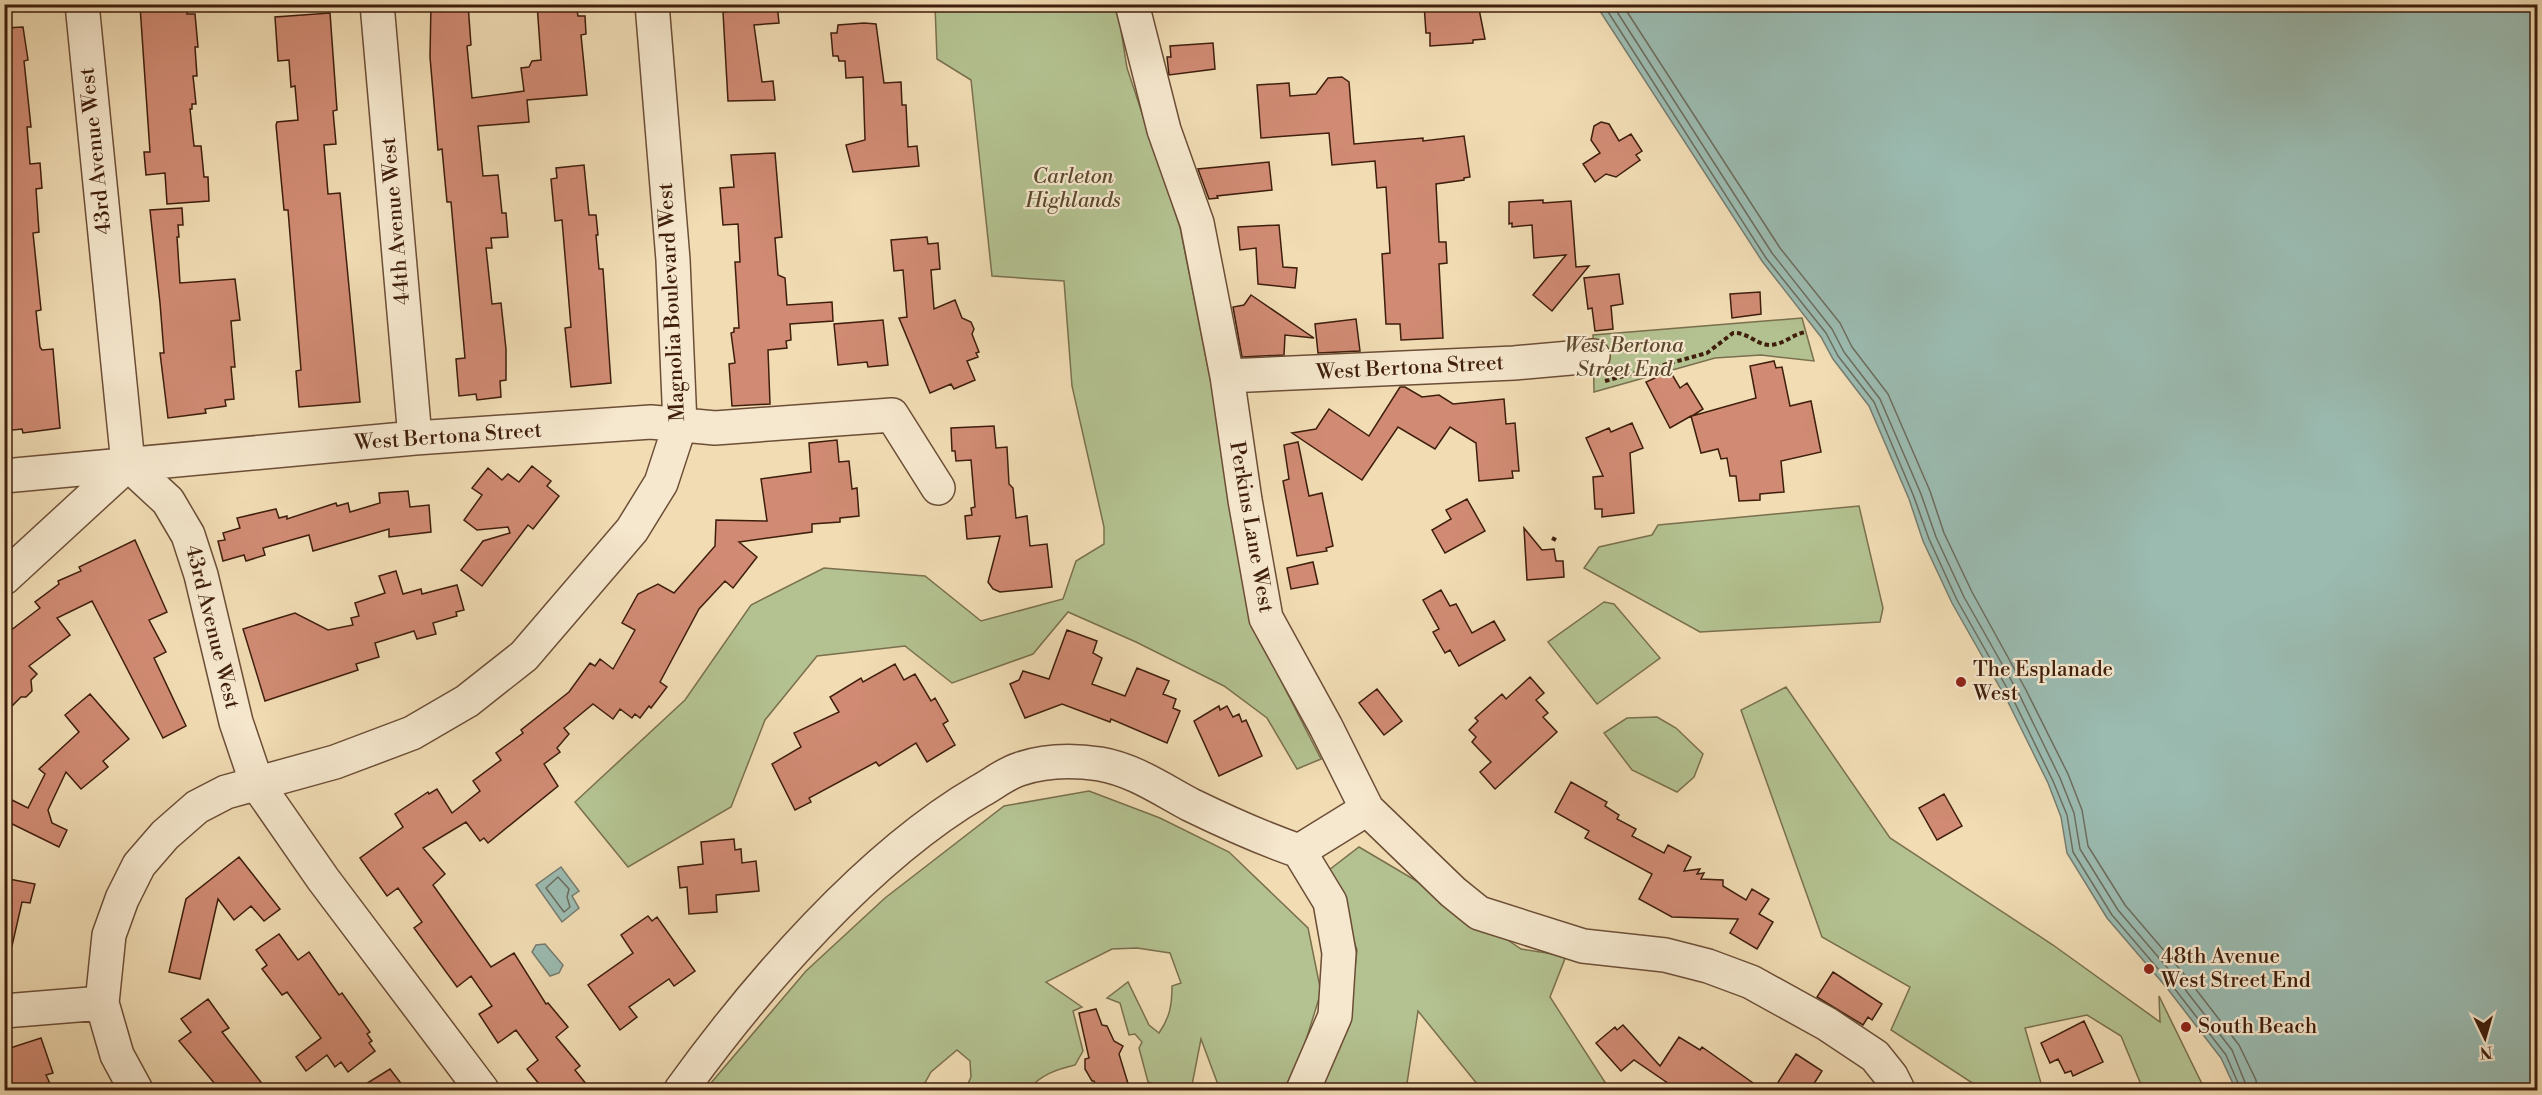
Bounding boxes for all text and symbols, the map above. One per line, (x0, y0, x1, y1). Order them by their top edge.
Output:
street label: 43rd Avenue West (74, 66, 118, 236)
street label: 44th Avenue West (376, 135, 416, 306)
park label: Carleton Highlands (1024, 164, 1121, 214)
street label: Magnolia Boulevard West (653, 181, 691, 422)
park label: West Bertona Street End (1564, 333, 1684, 383)
street label: West Bertona Street (1314, 350, 1505, 386)
street label: West Bertona Street (352, 417, 543, 457)
street label: Perkins Lane West (1223, 439, 1279, 615)
street label: 43rd Avenue West (179, 542, 245, 712)
place label: The Esplanade West (1972, 657, 2113, 707)
marker: The Esplanade West (1954, 675, 1968, 689)
place label: 48th Avenue West Street End (2160, 944, 2311, 994)
marker: 48th Avenue West Street End (2142, 962, 2156, 976)
north arrow (2455, 1008, 2515, 1068)
place label: South Beach (2198, 1014, 2318, 1040)
marker: South Beach (2179, 1020, 2193, 1034)
text: N (2479, 1041, 2493, 1062)

